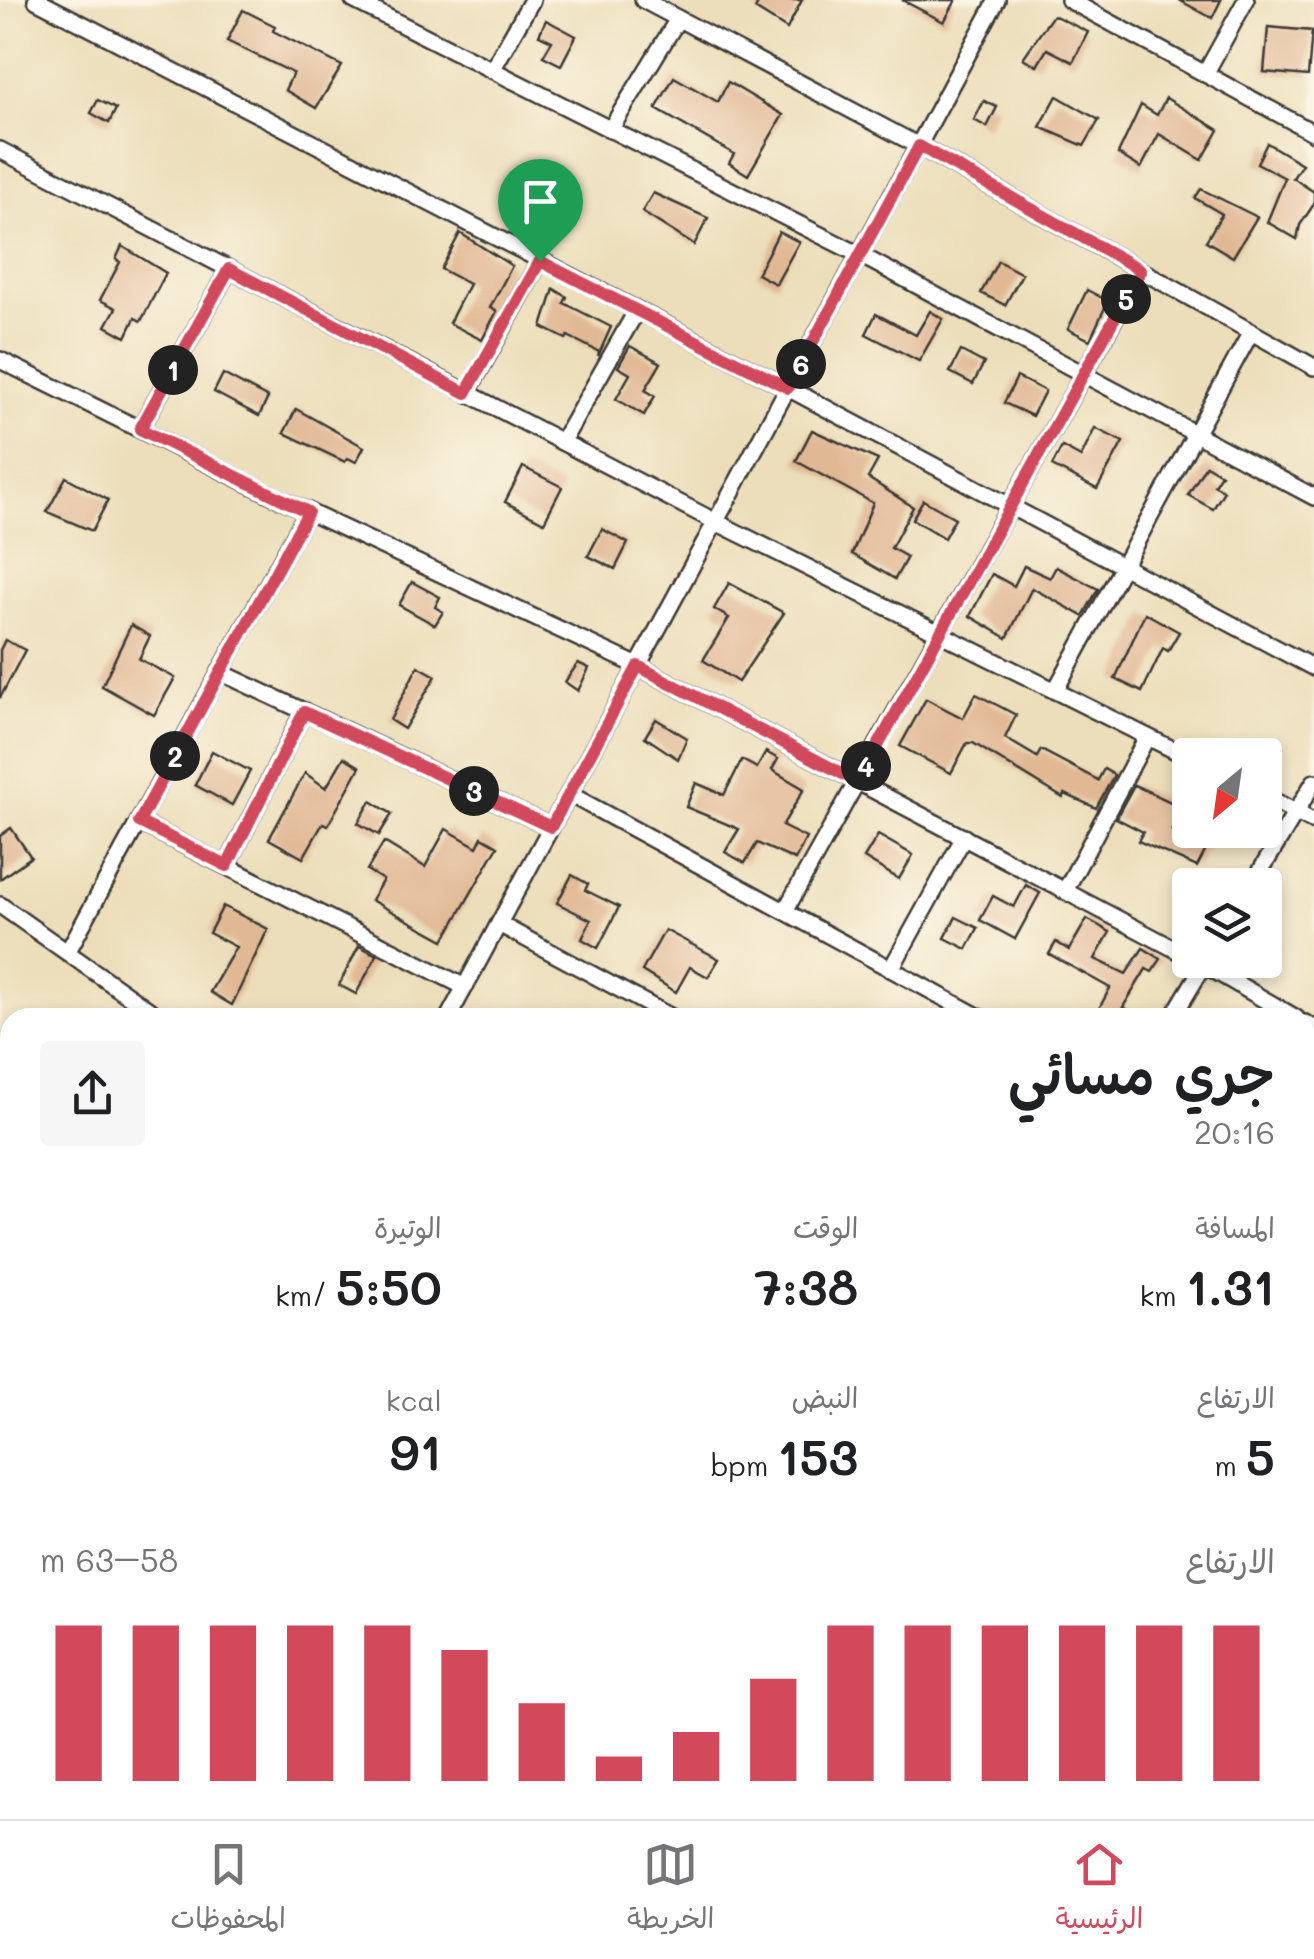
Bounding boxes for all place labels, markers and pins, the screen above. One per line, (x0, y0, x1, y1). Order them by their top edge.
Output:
pin (498, 159, 583, 262)
pin: 5 (1101, 274, 1151, 324)
pin: 6 (776, 339, 826, 389)
pin: 1 (148, 345, 198, 395)
pin: 2 (150, 731, 200, 781)
pin: 4 (841, 741, 891, 791)
pin: 3 (449, 766, 499, 816)

